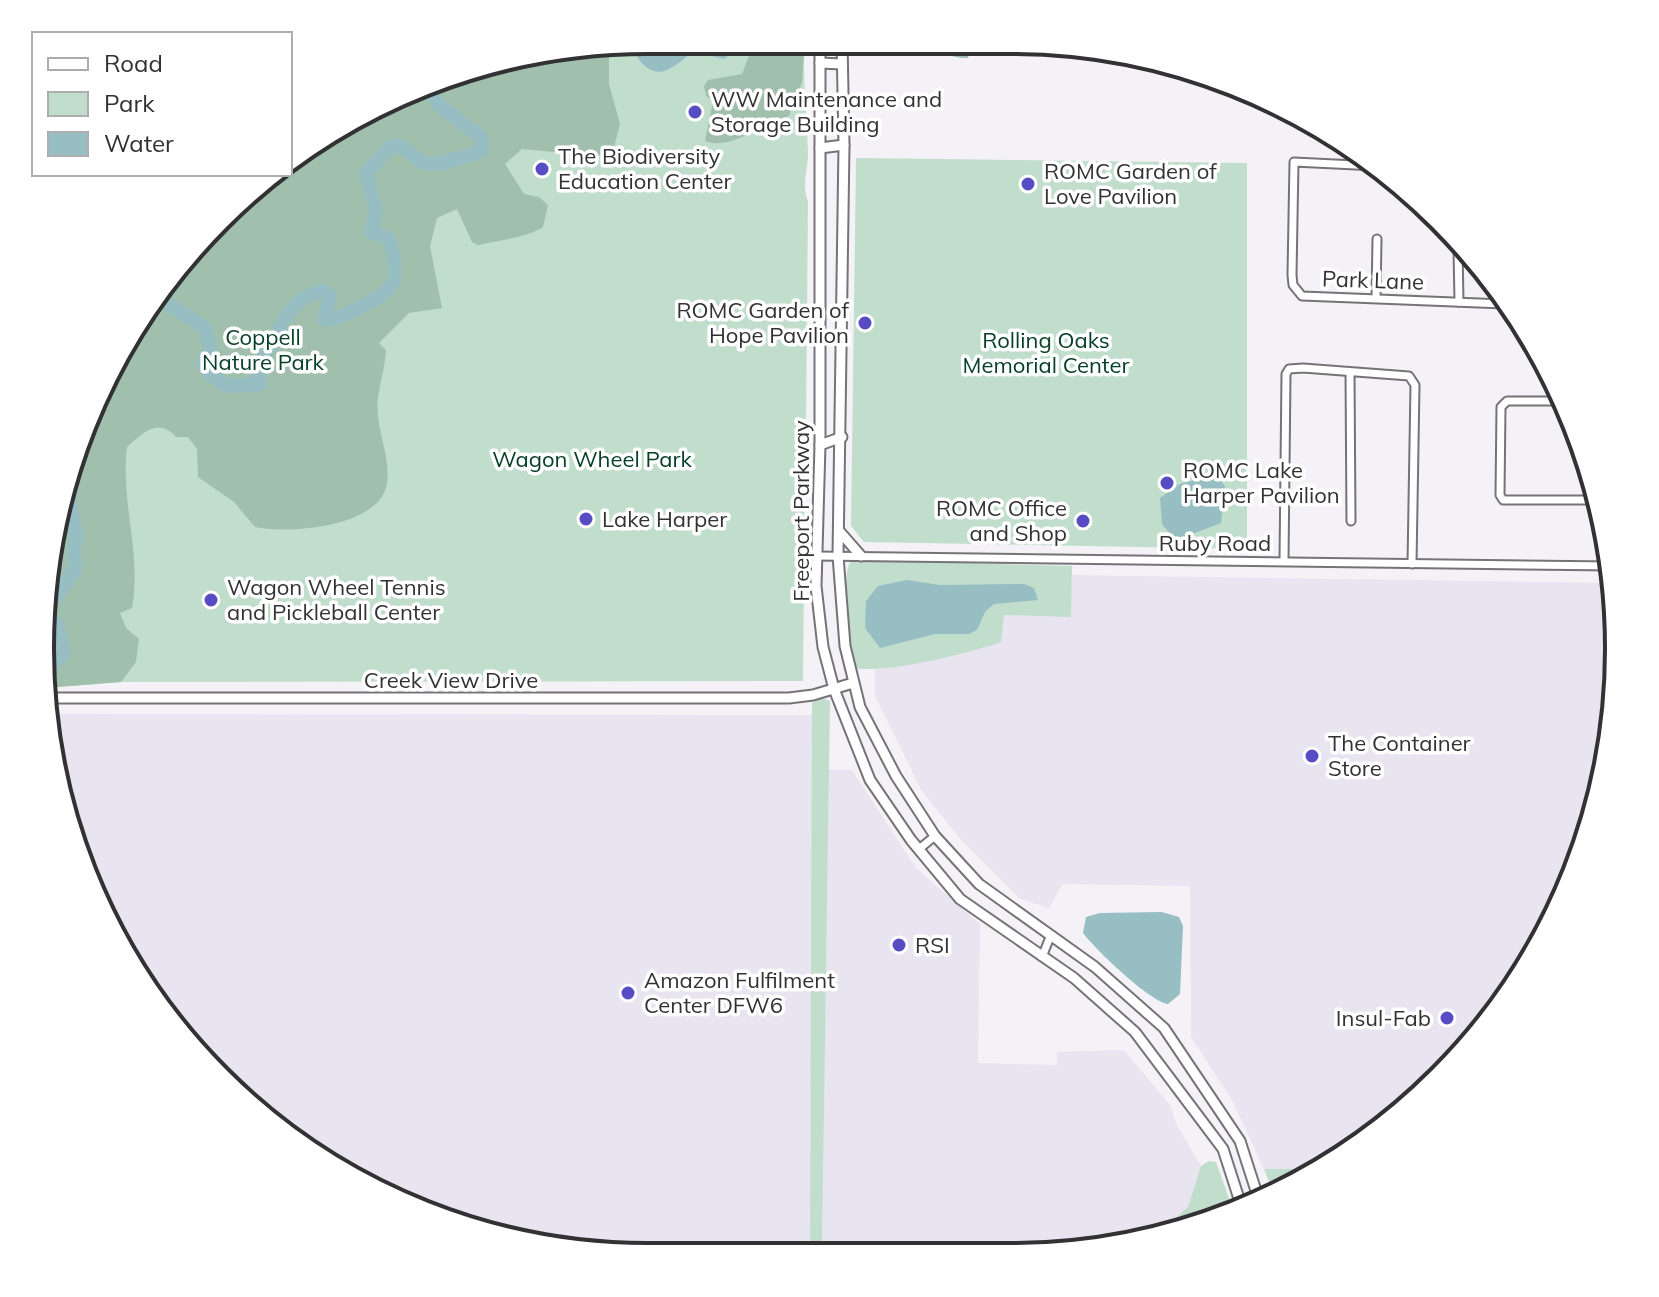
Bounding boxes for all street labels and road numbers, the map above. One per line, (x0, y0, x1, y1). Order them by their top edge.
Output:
street label: Park Lane (1321, 264, 1425, 296)
street label: Freeport Parkway (787, 420, 815, 602)
street label: Ruby Road (1159, 529, 1271, 557)
street label: Creek View Drive (364, 666, 538, 694)

